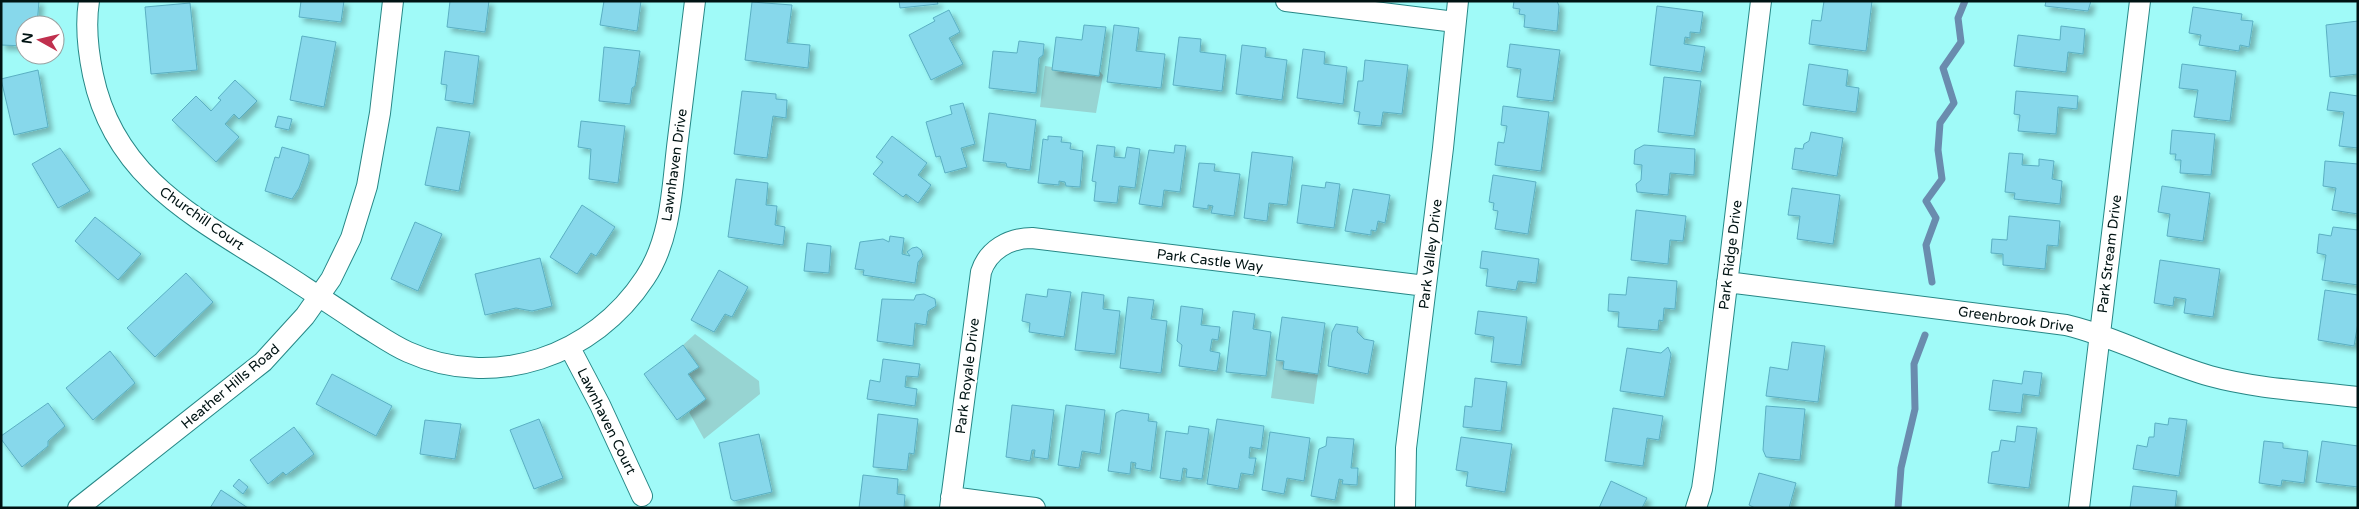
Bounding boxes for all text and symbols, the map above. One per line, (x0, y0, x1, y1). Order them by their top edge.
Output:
north arrow (15, 15, 65, 65)
text: N (18, 32, 37, 45)
street label: Lawnhaven Drive (658, 108, 691, 222)
street label: Churchill Court (156, 183, 248, 254)
street label: Park Stream Drive (2094, 194, 2125, 314)
street label: Park Valley Drive (1415, 198, 1446, 310)
street label: Park Ridge Drive (1715, 199, 1746, 311)
street label: Park Castle Way (1156, 246, 1265, 276)
street label: Greenbrook Drive (1957, 303, 2075, 336)
street label: Park Royale Drive (952, 317, 983, 435)
street label: Heather Hills Road (178, 340, 283, 433)
street label: Lawnhaven Court (573, 365, 640, 478)

